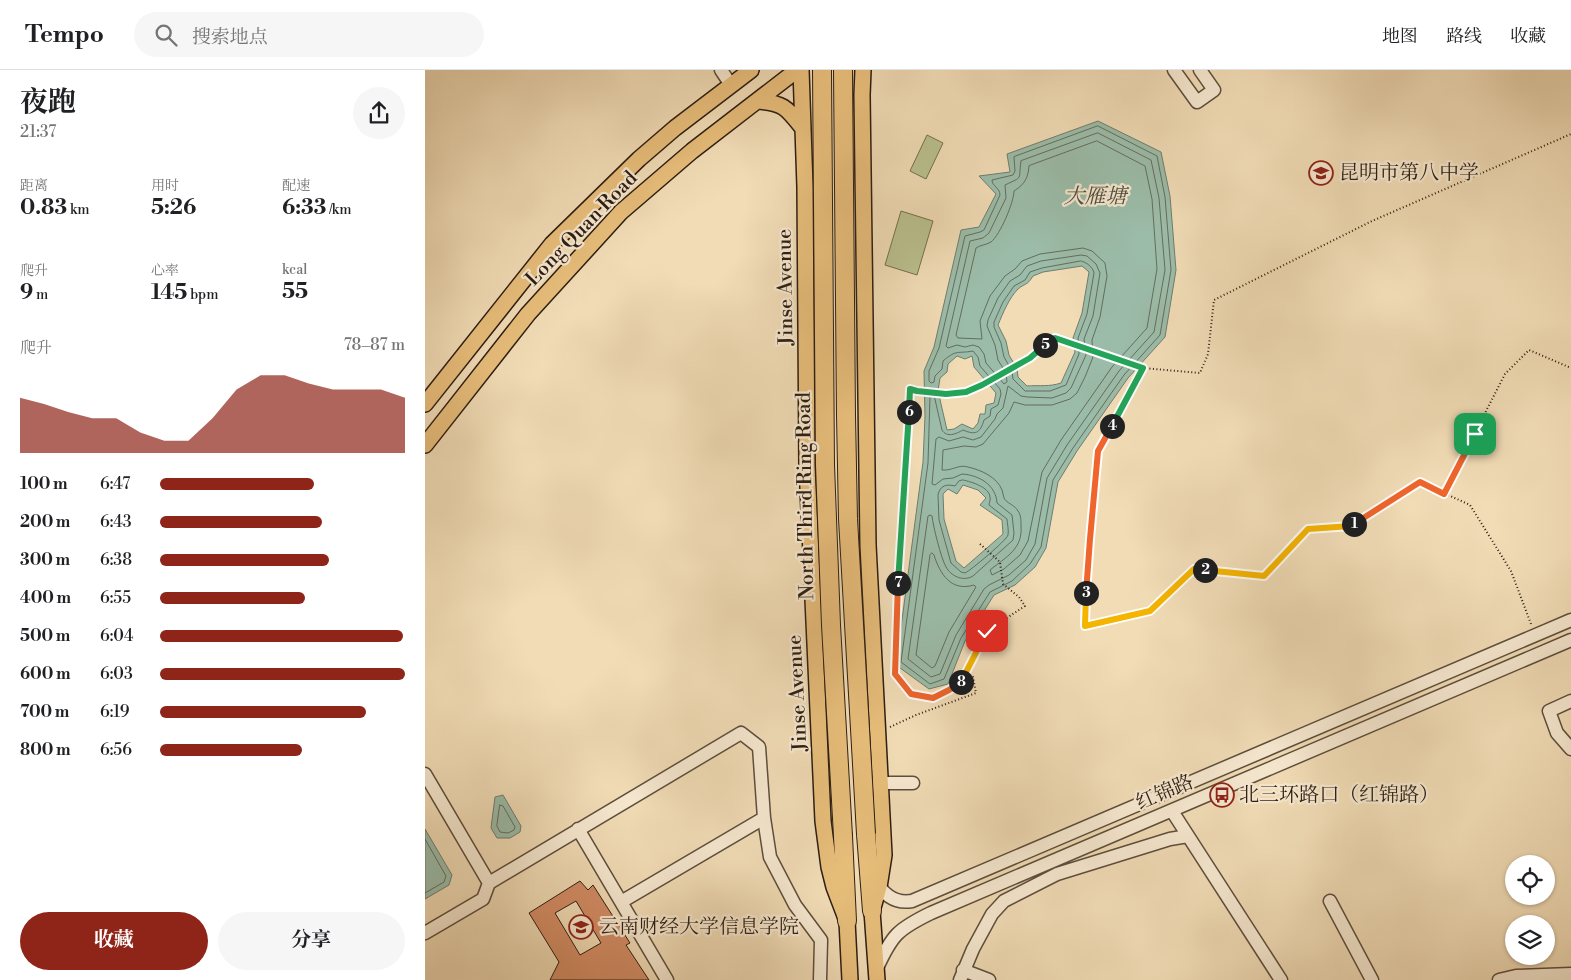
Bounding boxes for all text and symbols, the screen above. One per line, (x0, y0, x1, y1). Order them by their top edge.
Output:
search box (134, 12, 484, 57)
text: Tempo (25, 20, 104, 50)
icon: search (152, 21, 180, 49)
text: 搜索地点 (192, 25, 268, 49)
text: 地图 (1382, 25, 1418, 48)
text: 路线 (1446, 25, 1482, 48)
text: 收藏 (1510, 25, 1546, 48)
text: 夜跑 (20, 85, 76, 120)
button: share (353, 87, 405, 139)
text: 21:37 (20, 122, 56, 142)
school or university icon: 昆明市第八中学 (1308, 160, 1334, 186)
place label: 昆明市第八中学 (1339, 161, 1479, 186)
street label: Long Quan Road (521, 166, 644, 292)
text: 距离 (20, 177, 48, 195)
text: 用时 (151, 177, 179, 195)
text: 配速 (282, 177, 310, 195)
water label: 大雁塘 (1064, 184, 1129, 210)
text: 0.83 (20, 195, 67, 221)
text: 5:26 (151, 195, 196, 221)
text: 6:33 (282, 195, 326, 221)
text: km (67, 201, 90, 219)
text: /km (326, 201, 351, 219)
street label: Jinse Avenue (772, 228, 800, 347)
text: kcal (282, 261, 307, 279)
text: 爬升 (20, 262, 48, 280)
text: 心率 (151, 262, 179, 280)
text: 55 (282, 279, 308, 305)
text: 9 (20, 280, 33, 306)
text: 145 (151, 280, 187, 306)
text: m (33, 286, 48, 304)
text: bpm (187, 286, 218, 304)
pin: 5 (1033, 332, 1057, 358)
text: 78–87 m (344, 335, 405, 355)
text: 5 (1041, 336, 1050, 354)
text: 爬升 (20, 338, 52, 358)
street label: North Third Ring Road (792, 391, 820, 600)
pin: 6 (897, 400, 921, 424)
text: 6 (905, 403, 914, 421)
pin (1454, 413, 1496, 455)
pin: 4 (1099, 414, 1125, 438)
text: 4 (1108, 417, 1117, 435)
icon: arrive (1461, 420, 1489, 448)
text: 100 m (20, 474, 68, 494)
text: 6:47 (100, 474, 130, 494)
text: 200 m (20, 512, 70, 532)
text: 6:43 (100, 512, 132, 532)
pin: 1 (1341, 512, 1367, 536)
text: 1 (1351, 515, 1358, 533)
text: 300 m (20, 550, 70, 570)
text: 6:38 (100, 550, 132, 570)
pin: 2 (1193, 558, 1217, 582)
text: 2 (1201, 561, 1210, 579)
pin: 7 (885, 570, 911, 596)
text: 7 (894, 574, 903, 592)
pin: 3 (1073, 580, 1099, 606)
text: 3 (1082, 584, 1091, 602)
text: 400 m (20, 588, 71, 608)
text: 6:55 (100, 588, 131, 608)
pin (966, 610, 1008, 652)
icon: check (973, 617, 1001, 645)
text: 500 m (20, 626, 70, 646)
text: 6:04 (100, 626, 133, 646)
street label: Jinse Avenue (782, 634, 814, 753)
text: 600 m (20, 664, 70, 684)
text: 6:03 (100, 664, 133, 684)
pin: 8 (949, 670, 973, 694)
text: 8 (957, 673, 966, 691)
text: 700 m (20, 702, 69, 722)
text: 6:19 (100, 702, 129, 722)
text: 800 m (20, 740, 71, 760)
text: 6:56 (100, 740, 132, 760)
street label: 红锦路 (1133, 770, 1197, 816)
bus stop icon: 北三环路口（红锦路） (1209, 782, 1235, 808)
place label: 北三环路口（红锦路） (1239, 783, 1439, 808)
map controls (1505, 855, 1555, 965)
button: locate (1505, 855, 1555, 905)
button: 收藏 (20, 912, 208, 970)
button: 分享 (218, 912, 405, 970)
school or university icon: 云南财经大学信息学院 (568, 914, 594, 940)
place label: 云南财经大学信息学院 (599, 915, 799, 940)
button: layers (1505, 915, 1555, 965)

